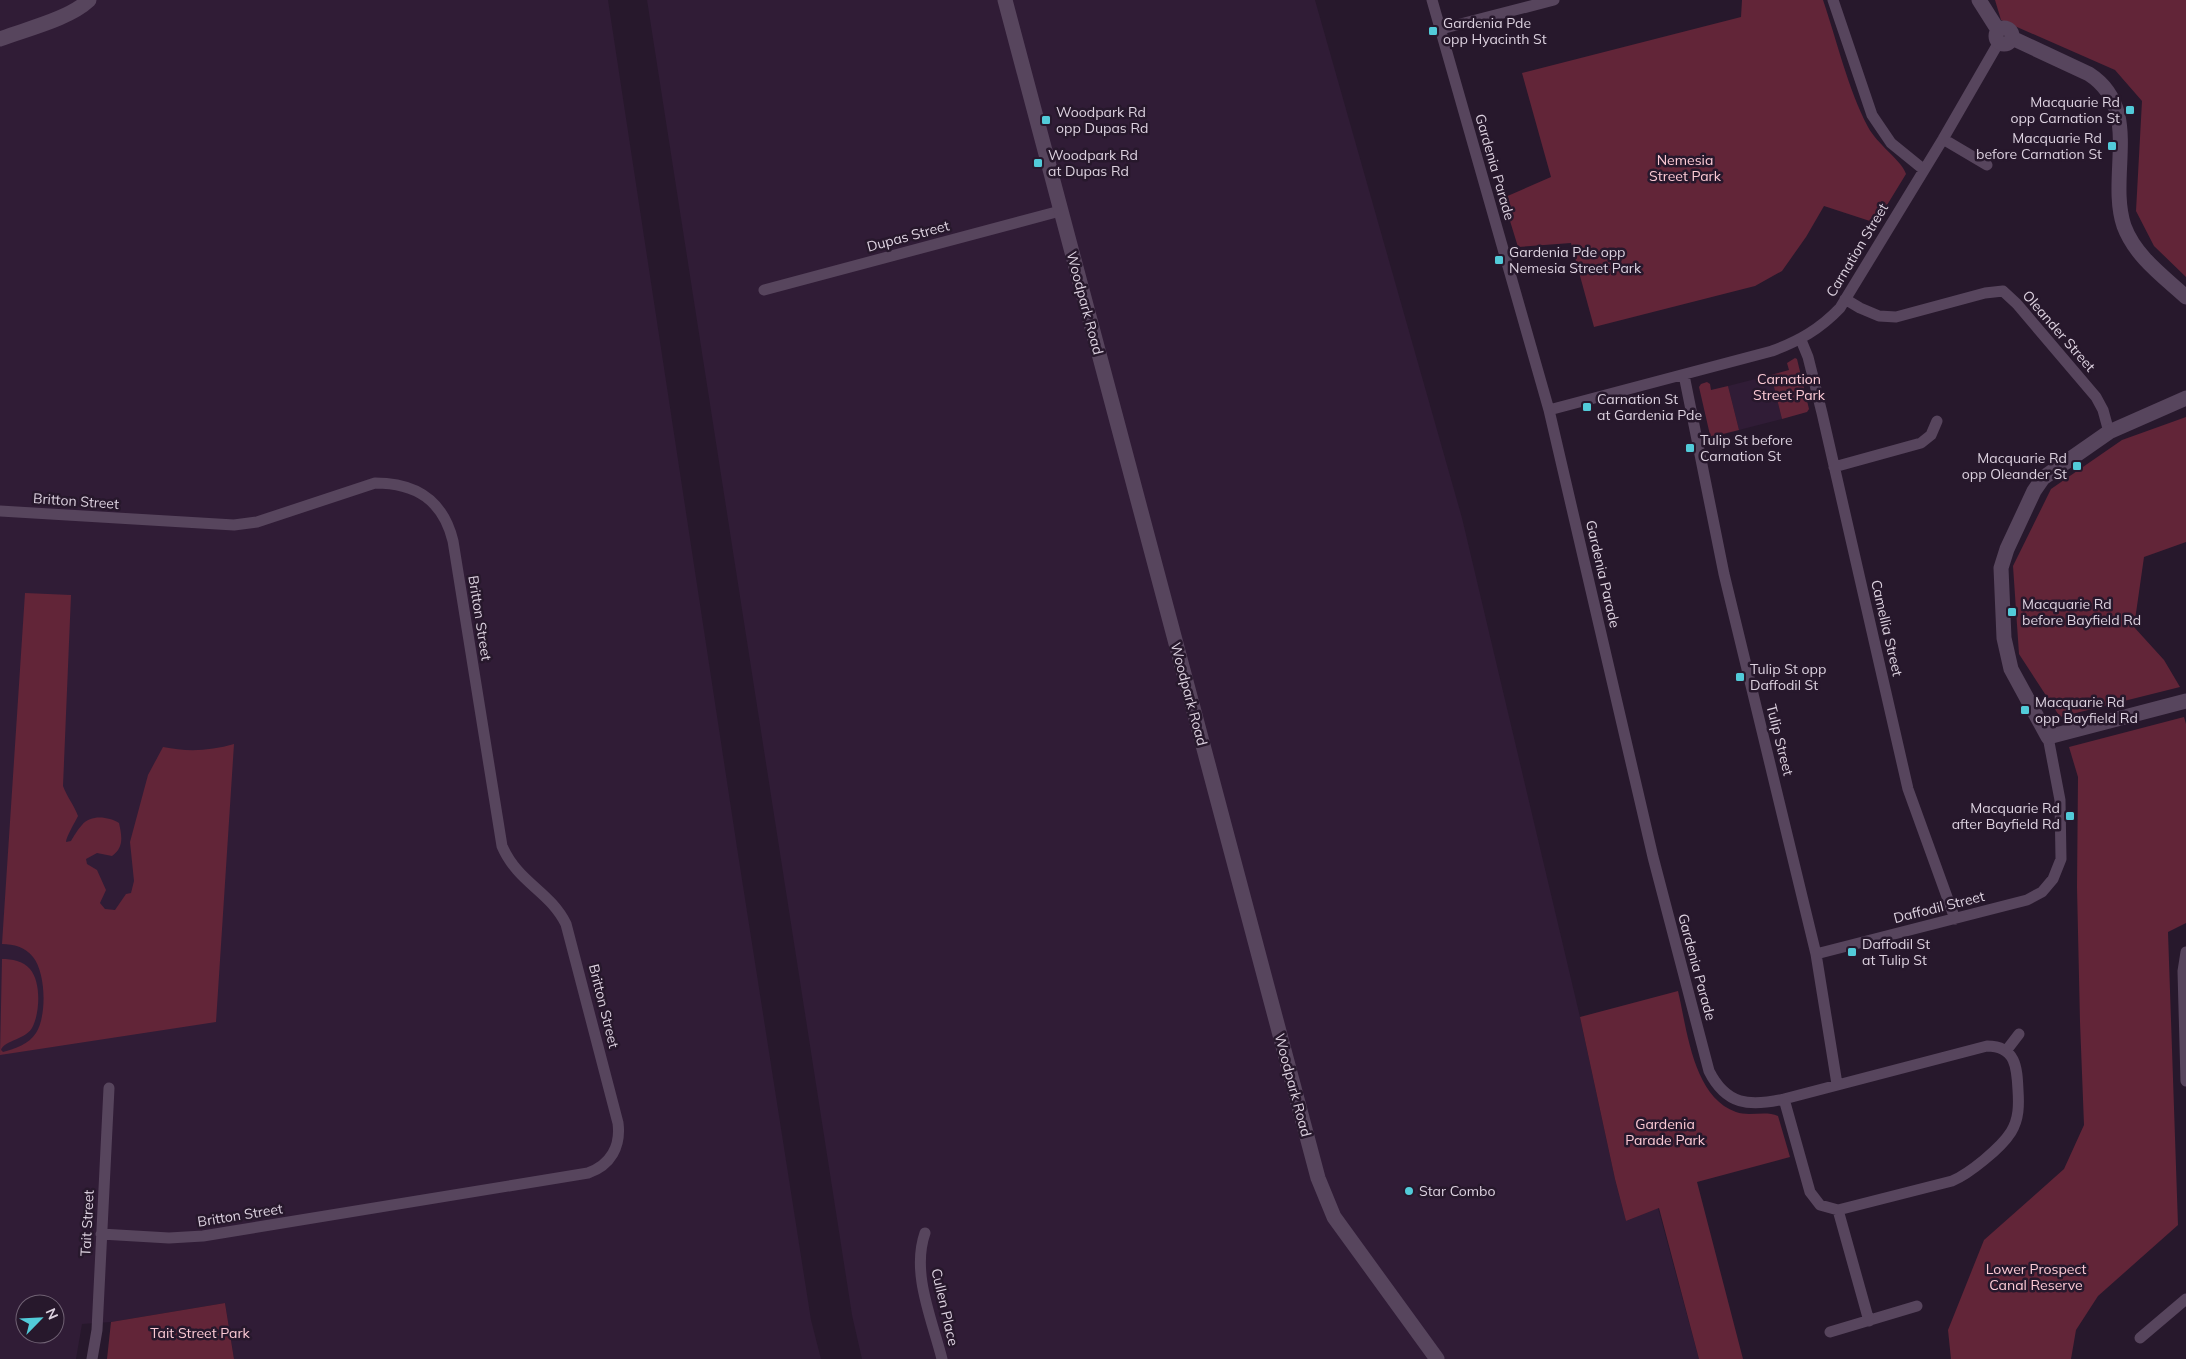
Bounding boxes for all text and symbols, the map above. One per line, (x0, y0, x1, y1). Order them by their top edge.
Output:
place label: Gardenia Pde opp Hyacinth St (1443, 14, 1547, 48)
marker: Gardenia Pde opp Hyacinth St (1427, 25, 1439, 37)
place label: Macquarie Rd opp Carnation St (2010, 93, 2120, 127)
place label: Woodpark Rd opp Dupas Rd (1056, 103, 1148, 137)
marker: Macquarie Rd opp Carnation St (2124, 104, 2136, 116)
street label: Gardenia Parade (1471, 112, 1519, 222)
marker: Woodpark Rd opp Dupas Rd (1040, 114, 1052, 126)
place label: Macquarie Rd before Carnation St (1976, 129, 2102, 163)
marker: Macquarie Rd before Carnation St (2106, 140, 2118, 152)
place label: Woodpark Rd at Dupas Rd (1048, 146, 1138, 180)
park label: Nemesia Street Park (1649, 151, 1722, 185)
marker: Woodpark Rd at Dupas Rd (1032, 157, 1044, 169)
street label: Carnation Street (1822, 200, 1892, 300)
street label: Dupas Street (865, 216, 951, 256)
place label: Gardenia Pde opp Nemesia Street Park (1509, 243, 1642, 277)
street label: Woodpark Road (1063, 249, 1107, 357)
marker: Gardenia Pde opp Nemesia Street Park (1493, 254, 1505, 266)
street label: Oleander Street (2019, 287, 2099, 375)
park label: Carnation Street Park (1753, 370, 1826, 404)
place label: Carnation St at Gardenia Pde (1597, 390, 1702, 424)
marker: Carnation St at Gardenia Pde (1581, 401, 1593, 413)
place label: Tulip St before Carnation St (1700, 431, 1793, 465)
marker: Tulip St before Carnation St (1684, 442, 1696, 454)
place label: Macquarie Rd opp Oleander St (1962, 449, 2067, 483)
marker: Macquarie Rd opp Oleander St (2071, 460, 2083, 472)
street label: Britton Street (32, 489, 120, 513)
street label: Gardenia Parade (1582, 518, 1624, 630)
street label: Britton Street (464, 574, 496, 662)
street label: Camellia Street (1867, 578, 1907, 678)
place label: Macquarie Rd before Bayfield Rd (2022, 595, 2141, 629)
marker: Macquarie Rd before Bayfield Rd (2006, 606, 2018, 618)
street label: Woodpark Road (1167, 640, 1211, 748)
place label: Tulip St opp Daffodil St (1750, 660, 1826, 694)
marker: Tulip St opp Daffodil St (1734, 671, 1746, 683)
place label: Macquarie Rd opp Bayfield Rd (2035, 693, 2138, 727)
street label: Tulip Street (1762, 702, 1798, 778)
marker: Macquarie Rd opp Bayfield Rd (2019, 704, 2031, 716)
place label: Macquarie Rd after Bayfield Rd (1952, 799, 2060, 833)
marker: Macquarie Rd after Bayfield Rd (2064, 810, 2076, 822)
street label: Daffodil Street (1892, 887, 1987, 927)
street label: Gardenia Parade (1674, 912, 1720, 1022)
place label: Daffodil St at Tulip St (1862, 935, 1930, 969)
marker: Daffodil St at Tulip St (1846, 946, 1858, 958)
street label: Britton Street (585, 962, 623, 1050)
street label: Woodpark Road (1271, 1031, 1315, 1139)
park label: Gardenia Parade Park (1625, 1115, 1706, 1149)
place label: Star Combo (1419, 1182, 1496, 1200)
marker: Star Combo (1403, 1185, 1415, 1197)
street label: Tait Street (76, 1189, 98, 1257)
street label: Britton Street (196, 1199, 284, 1231)
park label: Lower Prospect Canal Reserve (1986, 1260, 2086, 1294)
street label: Cullen Place (927, 1267, 963, 1347)
north arrow (15, 1294, 65, 1344)
text: N (42, 1305, 62, 1322)
park label: Tait Street Park (150, 1324, 251, 1342)

